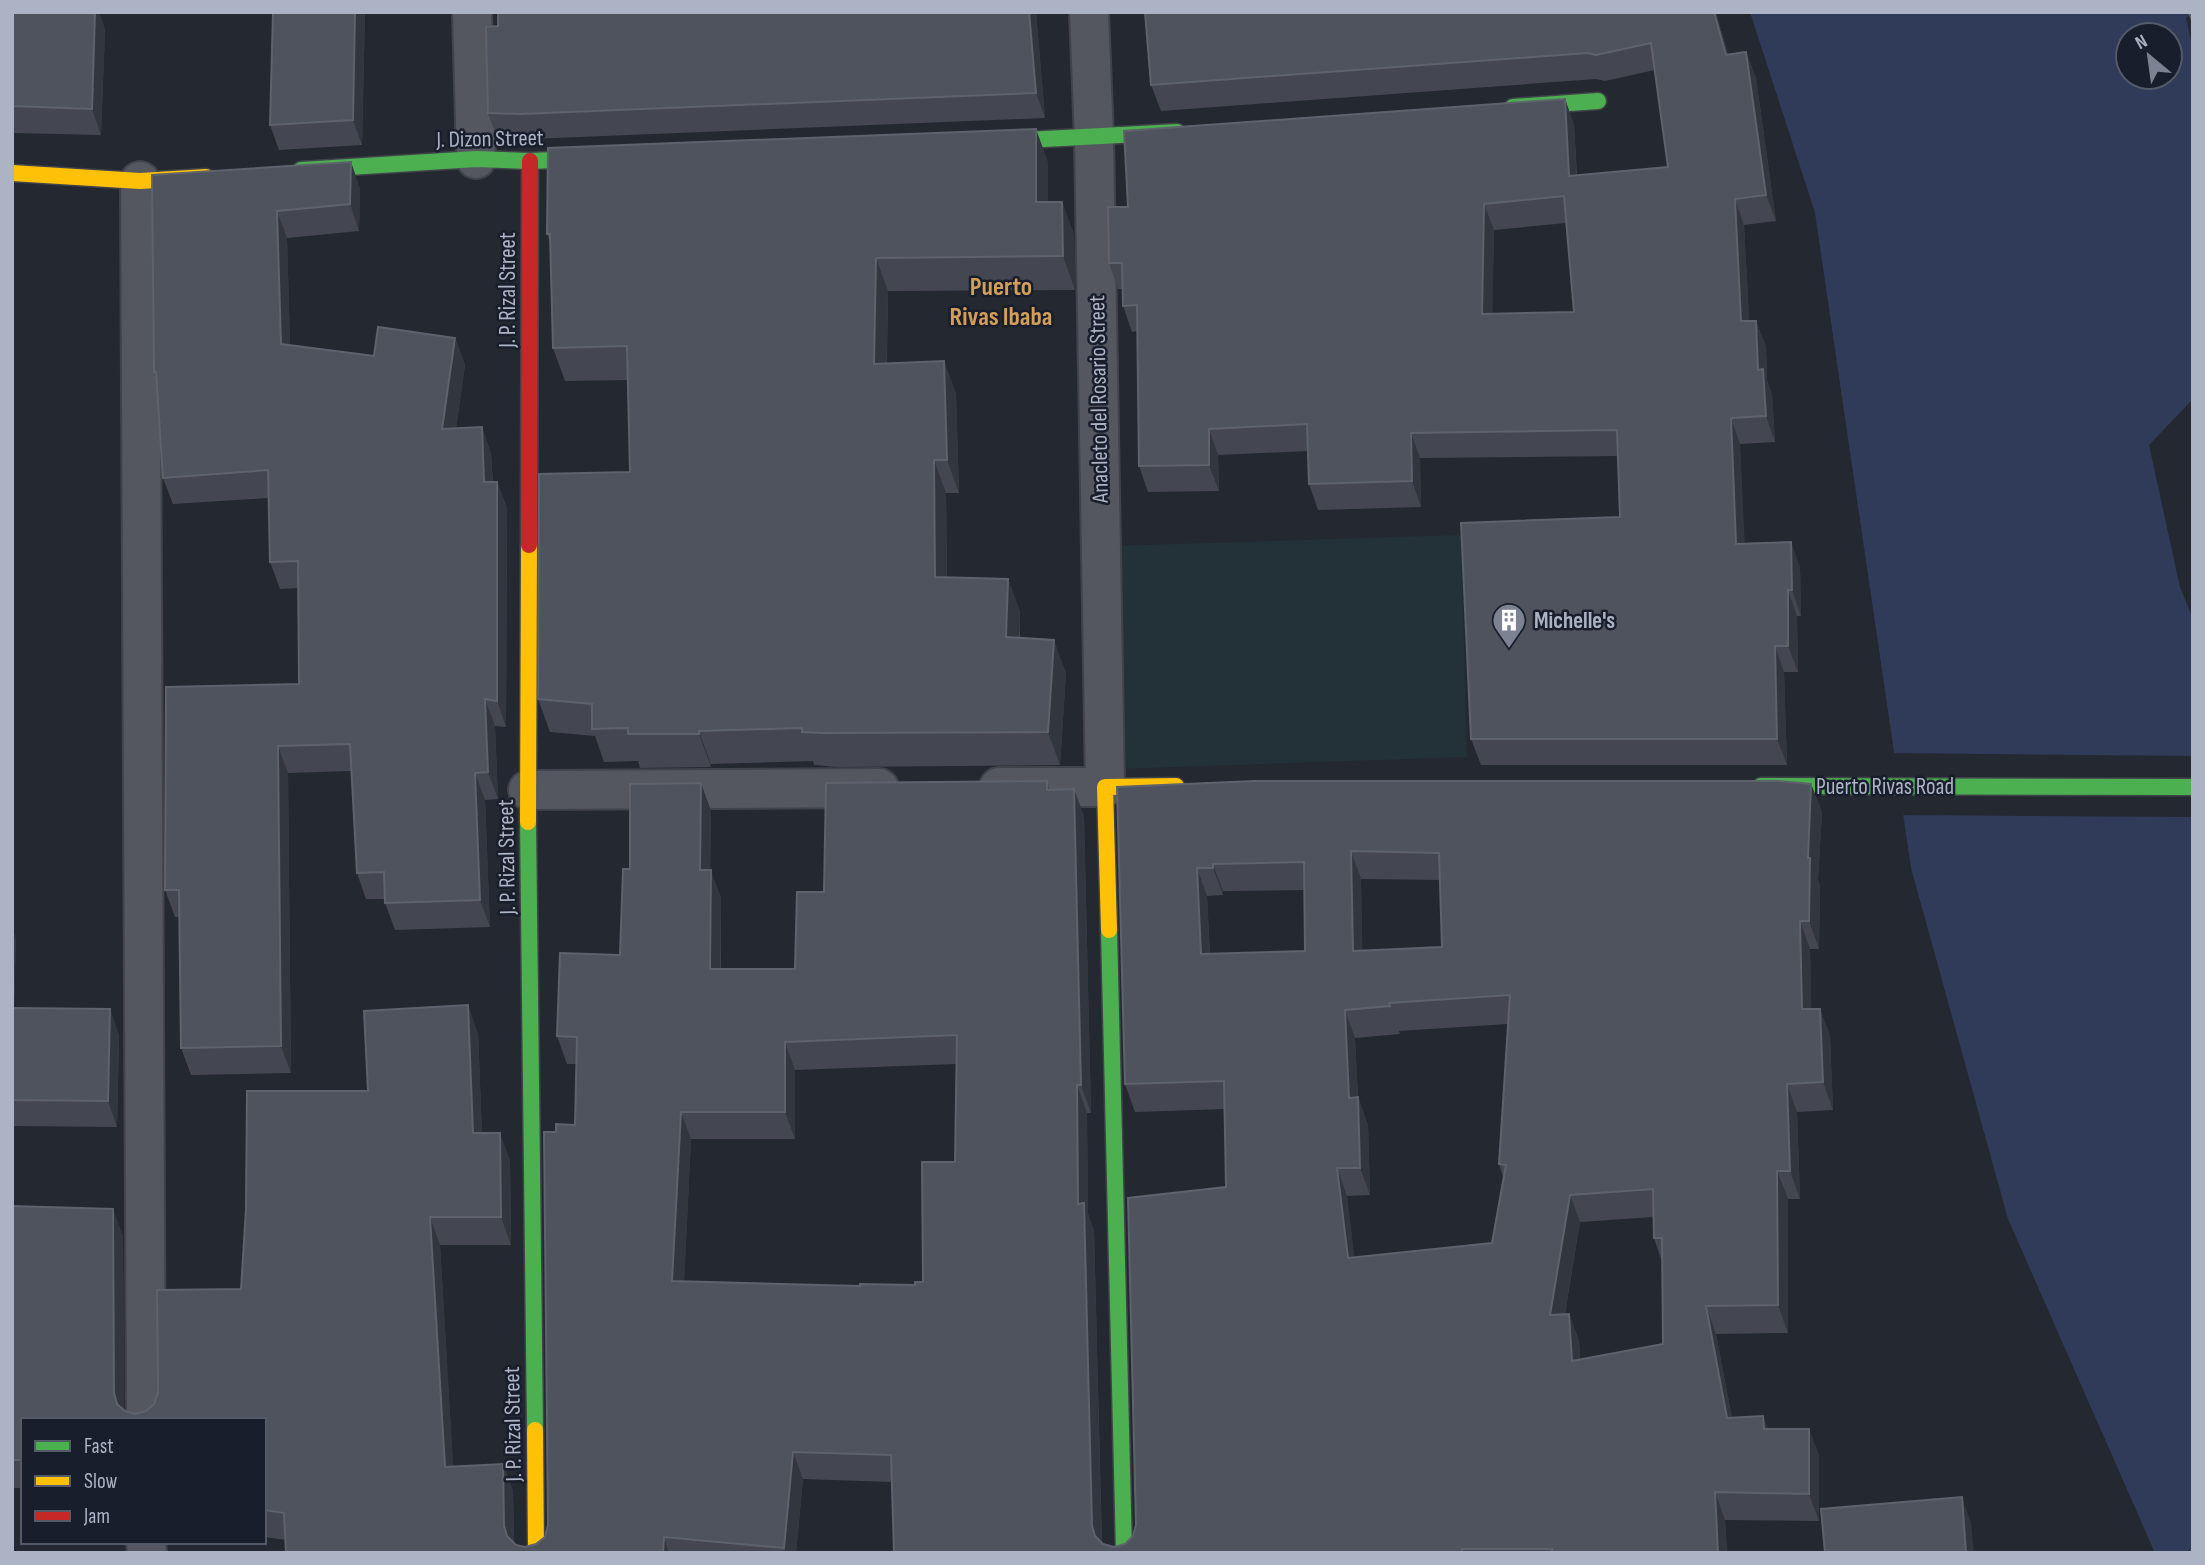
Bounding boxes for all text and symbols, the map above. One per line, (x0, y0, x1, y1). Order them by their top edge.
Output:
north arrow (2114, 21, 2184, 91)
text: N (2131, 30, 2152, 55)
street label: J. Dizon Street (435, 124, 544, 154)
street label: J. P. Rizal Street (494, 232, 522, 349)
district label: Puerto Rivas Ibaba (950, 272, 1052, 333)
street label: Anacleto del Rosario Street (1083, 295, 1115, 504)
building icon: Michelle's (1490, 601, 1528, 650)
place label: Michelle's (1534, 607, 1615, 635)
street label: Puerto Rivas Road (1816, 773, 1954, 801)
street label: J. P. Rizal Street (492, 799, 522, 916)
street label: J. P. Rizal Street (498, 1366, 528, 1483)
legend (21, 1418, 266, 1544)
text: Fast (84, 1434, 114, 1459)
text: Slow (84, 1469, 118, 1494)
text: Jam (83, 1504, 110, 1529)

